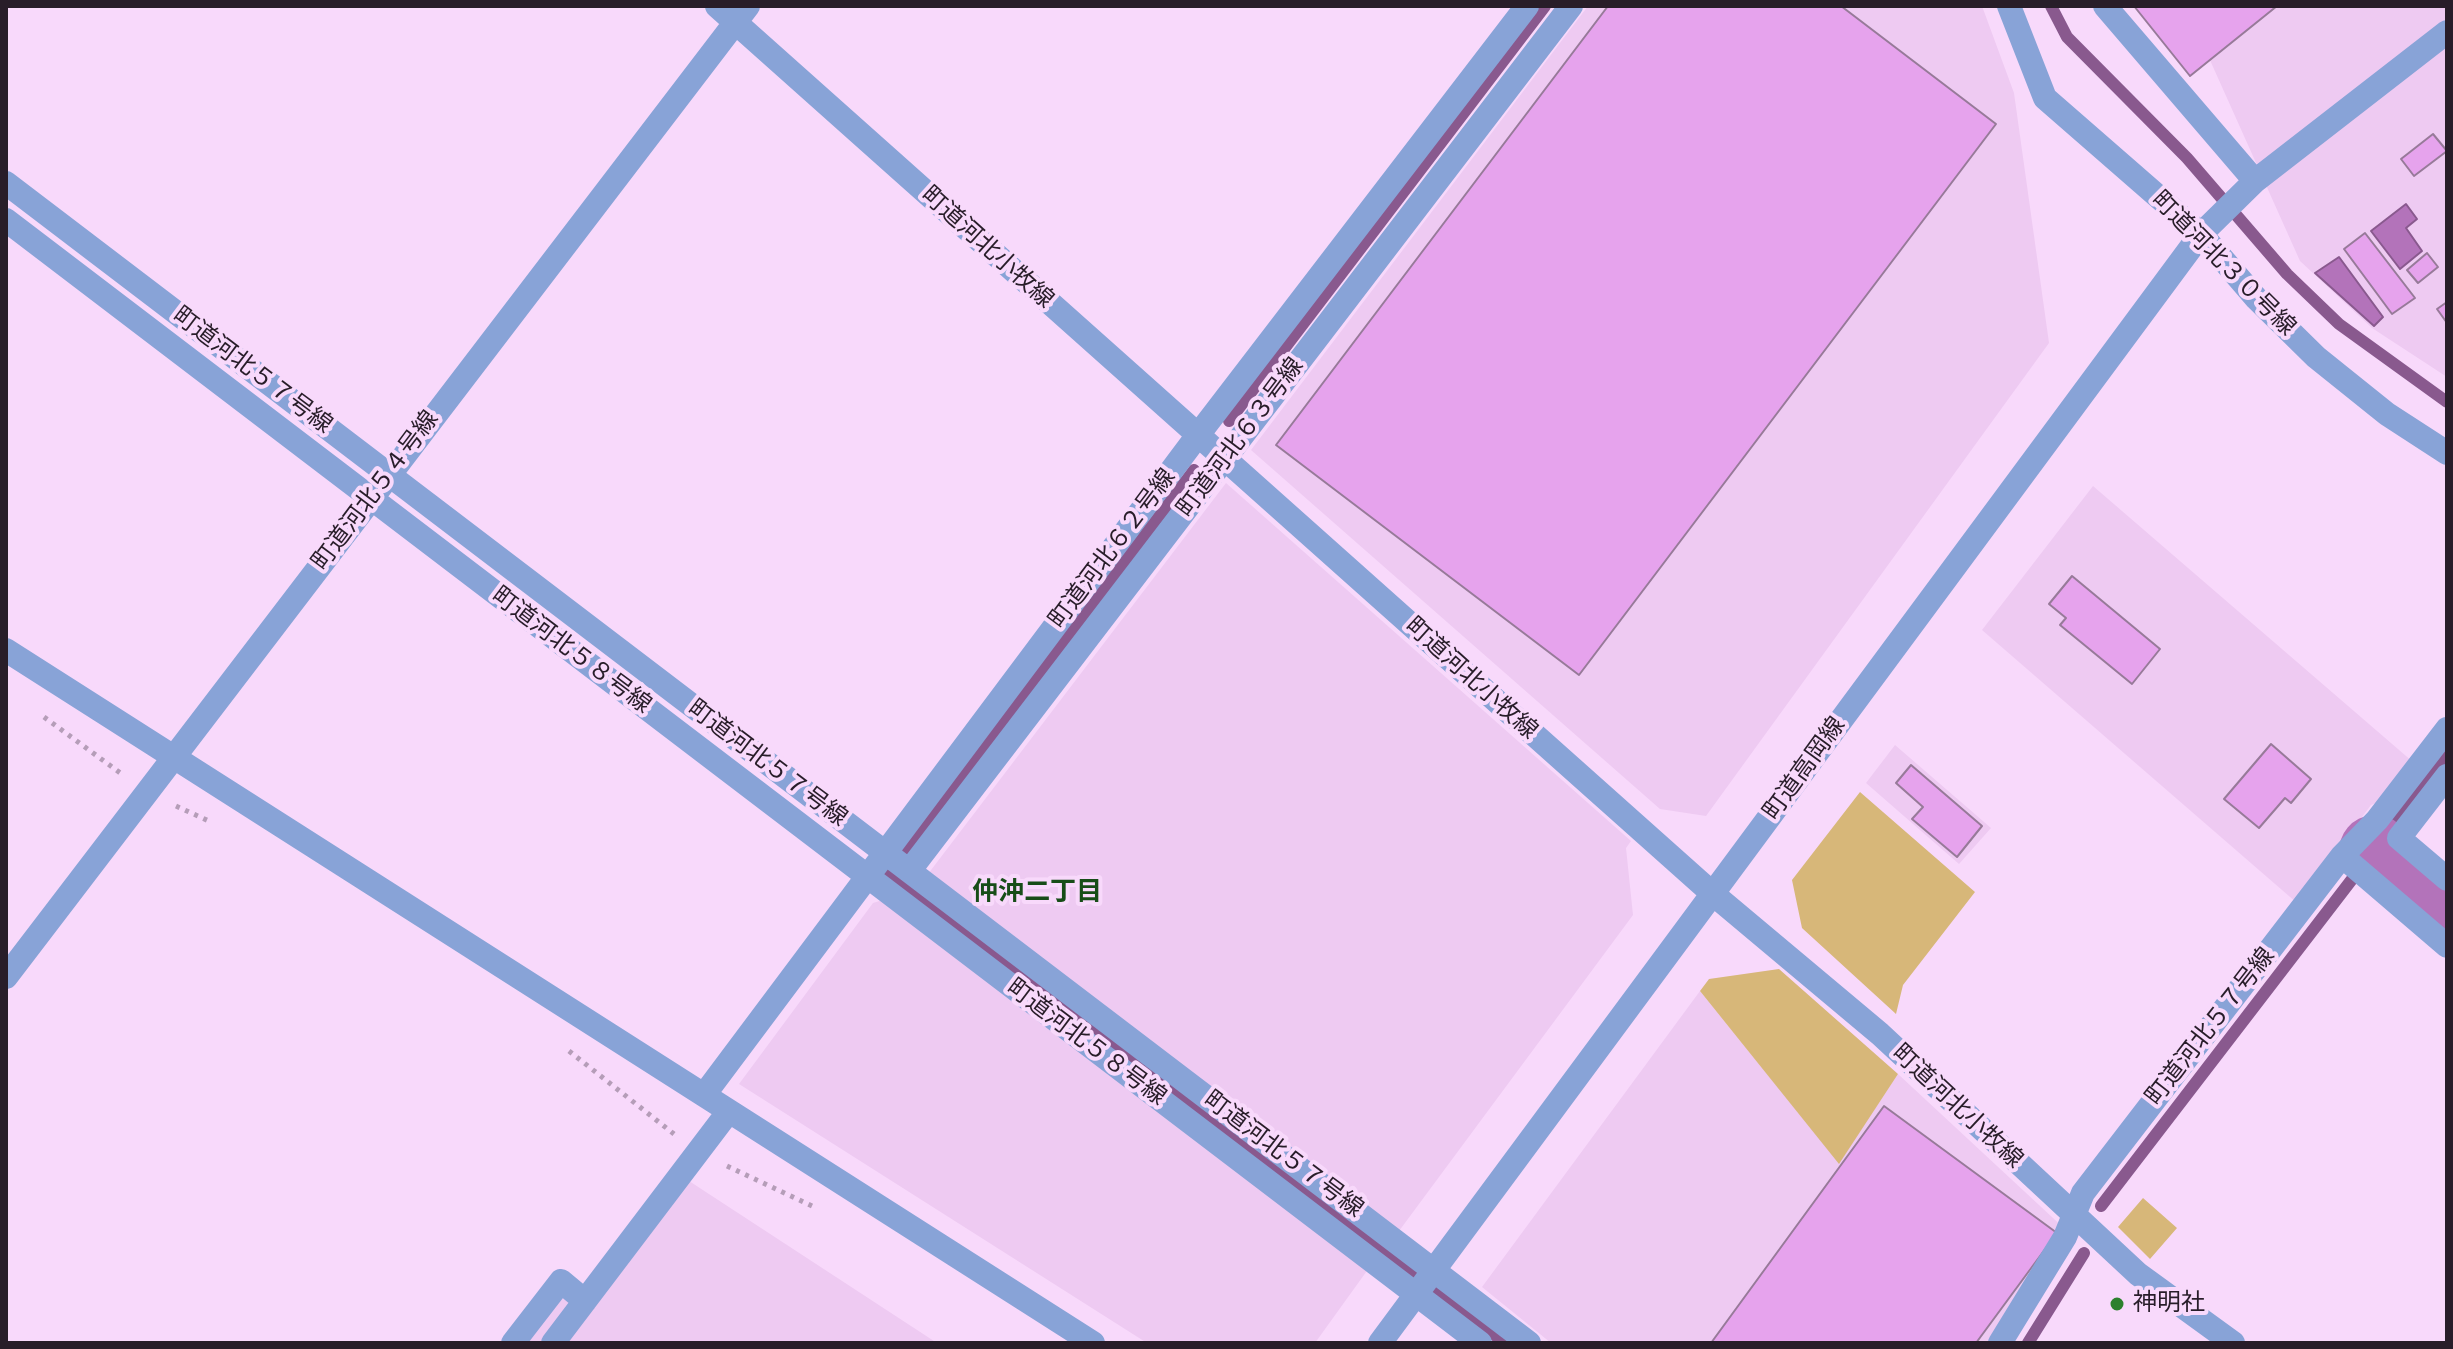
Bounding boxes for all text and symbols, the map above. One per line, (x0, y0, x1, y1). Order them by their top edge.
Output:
street label: 町道河北小牧線 (915, 181, 1059, 315)
street label: 町道河北３０号線 (2145, 186, 2301, 342)
street label: 町道河北５７号線 (167, 302, 337, 440)
street label: 町道河北６３号線 (1172, 353, 1310, 523)
street label: 町道河北５４号線 (307, 406, 445, 576)
street label: 町道河北６２号線 (1044, 464, 1182, 634)
street label: 町道河北５８号線 (486, 582, 656, 720)
street label: 町道河北小牧線 (1399, 612, 1543, 746)
street label: 町道河北５７号線 (682, 695, 852, 833)
street label: 町道高岡線 (1758, 712, 1852, 826)
district label: 仲沖二丁目 (972, 877, 1102, 909)
street label: 町道河北５７号線 (2141, 942, 2281, 1112)
street label: 町道河北５８号線 (1001, 974, 1171, 1112)
street label: 町道河北小牧線 (1886, 1039, 2028, 1175)
street label: 町道河北５７号線 (1198, 1086, 1368, 1224)
place label: 神明社 (2133, 1290, 2205, 1318)
marker: 神明社 (2108, 1295, 2126, 1313)

